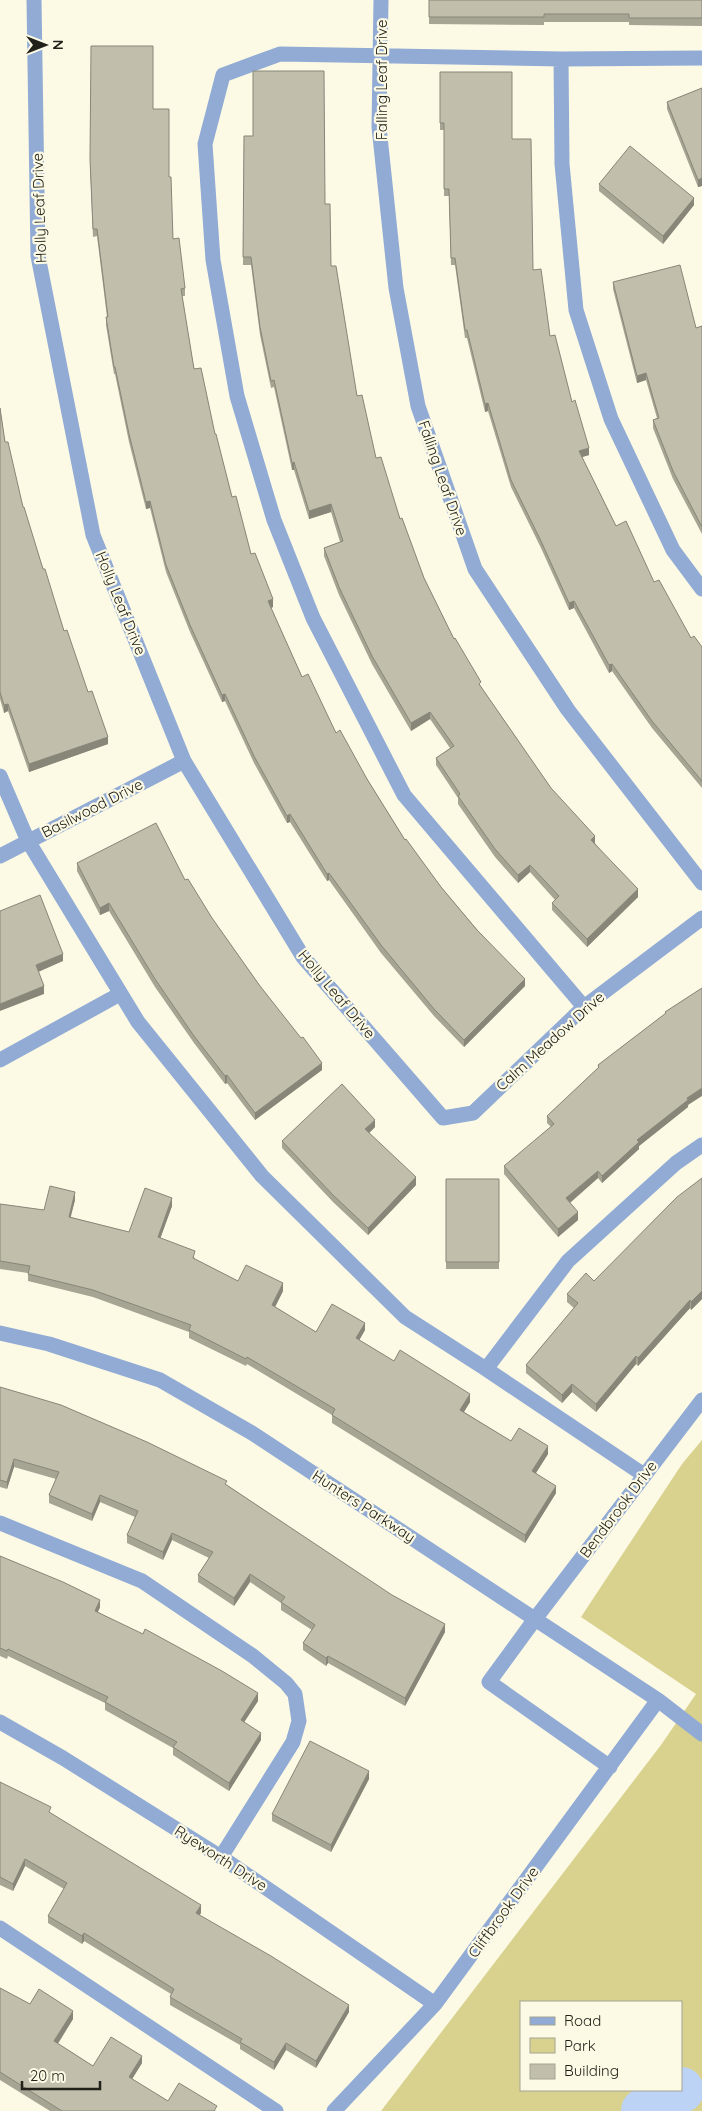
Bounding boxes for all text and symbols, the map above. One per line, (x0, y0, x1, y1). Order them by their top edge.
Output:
north arrow (20, 20, 70, 70)
street label: Falling Leaf Drive (372, 20, 391, 140)
text: N (49, 40, 67, 50)
street label: Holly Leaf Drive (28, 153, 50, 263)
street label: Falling Leaf Drive (414, 418, 472, 538)
street label: Holly Leaf Drive (92, 548, 150, 658)
street label: Basilwood Drive (38, 774, 146, 842)
street label: Holly Leaf Drive (294, 946, 380, 1042)
street label: Calm Meadow Drive (492, 987, 608, 1095)
street label: Bendbrook Drive (575, 1457, 661, 1561)
street label: Hunters Parkway (309, 1466, 419, 1546)
street label: Ryeworth Drive (171, 1821, 271, 1895)
street label: Cliffbrook Drive (464, 1863, 542, 1961)
legend (520, 2001, 682, 2091)
text: Road (564, 2011, 601, 2030)
text: Park (564, 2036, 596, 2055)
scale bar (22, 2058, 100, 2090)
text: Building (564, 2061, 619, 2080)
text: 20 m (30, 2066, 65, 2085)

